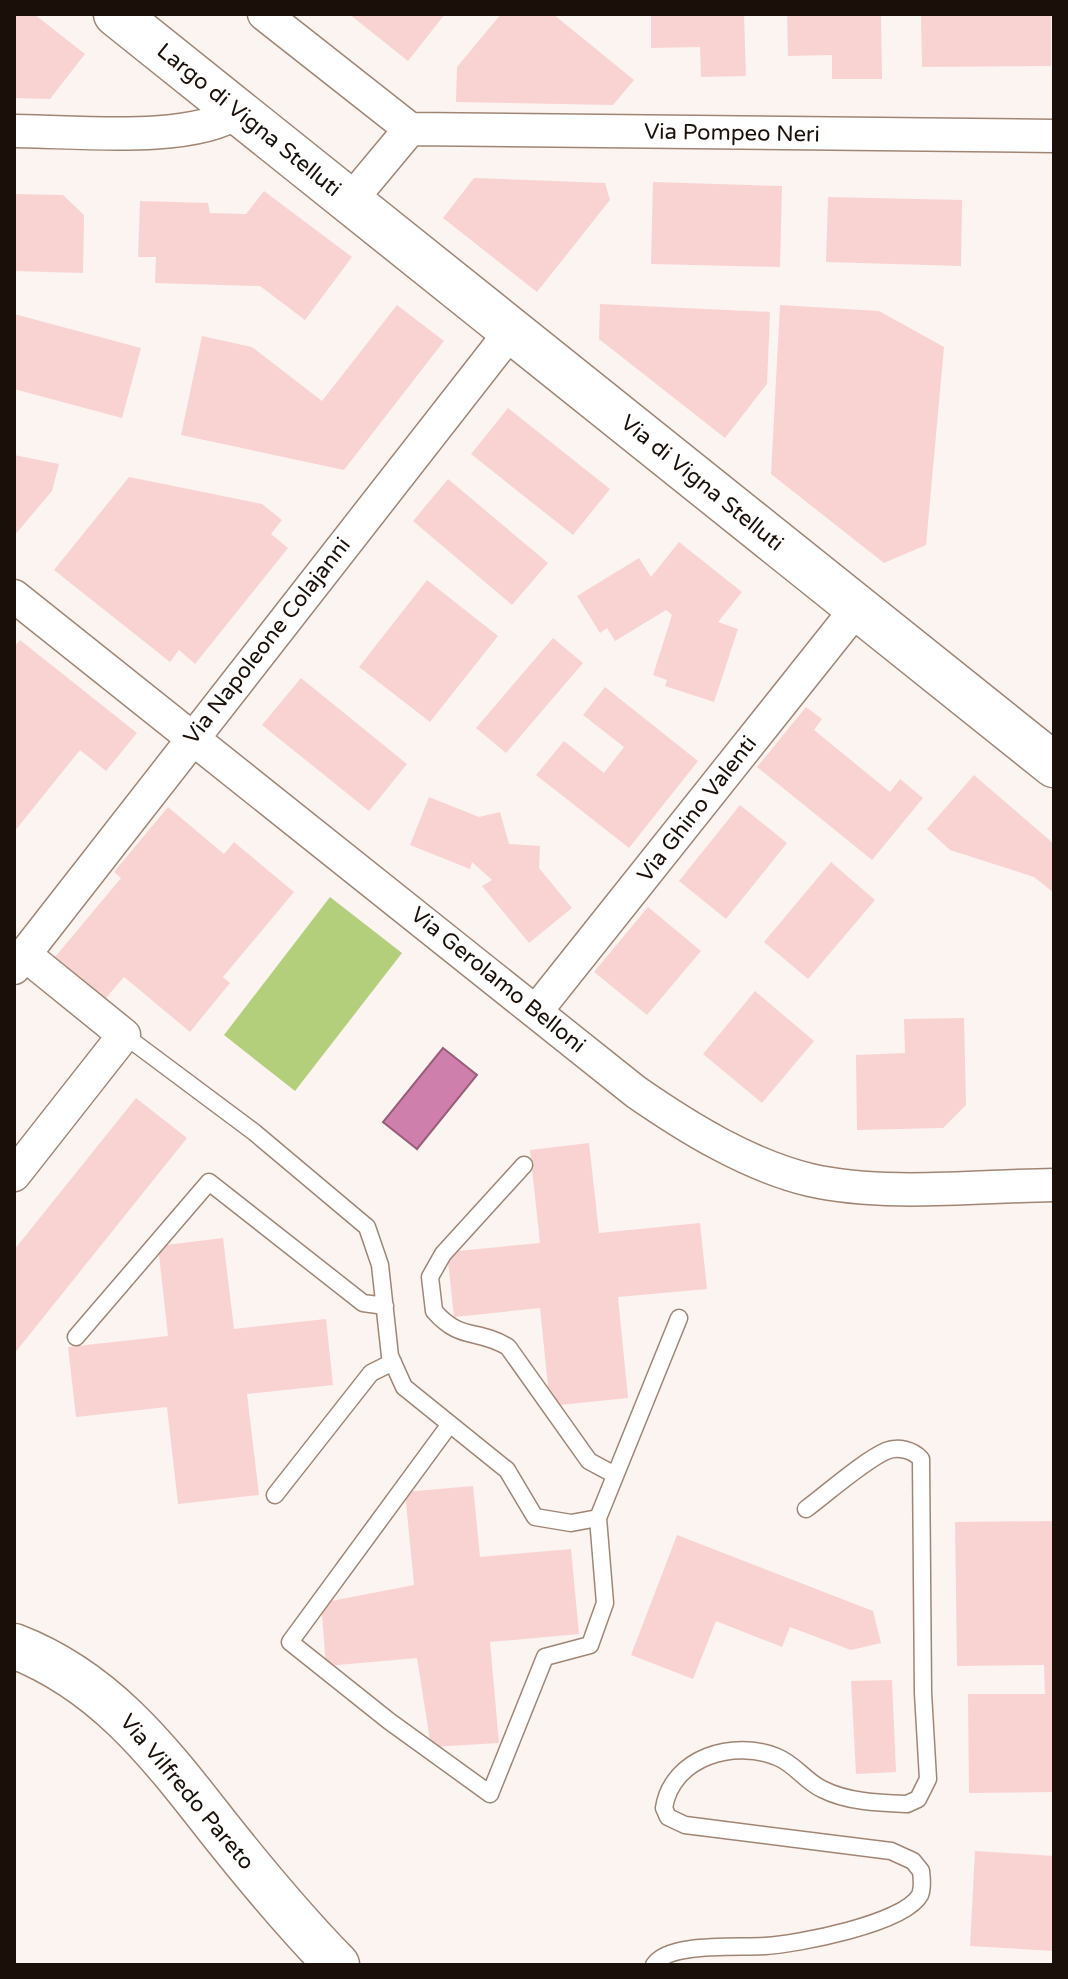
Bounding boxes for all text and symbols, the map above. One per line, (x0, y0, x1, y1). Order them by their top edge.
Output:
street label: Largo di Vigna Stelluti (152, 38, 346, 202)
street label: Via Pompeo Neri (644, 118, 820, 148)
street label: Via di Vigna Stelluti (615, 409, 789, 557)
street label: Via Napoleone Colajanni (178, 532, 356, 750)
street label: Via Ghino Valenti (632, 731, 762, 887)
street label: Via Gerolamo Belloni (405, 902, 591, 1058)
street label: Via Vilfredo Pareto (114, 1709, 260, 1875)

